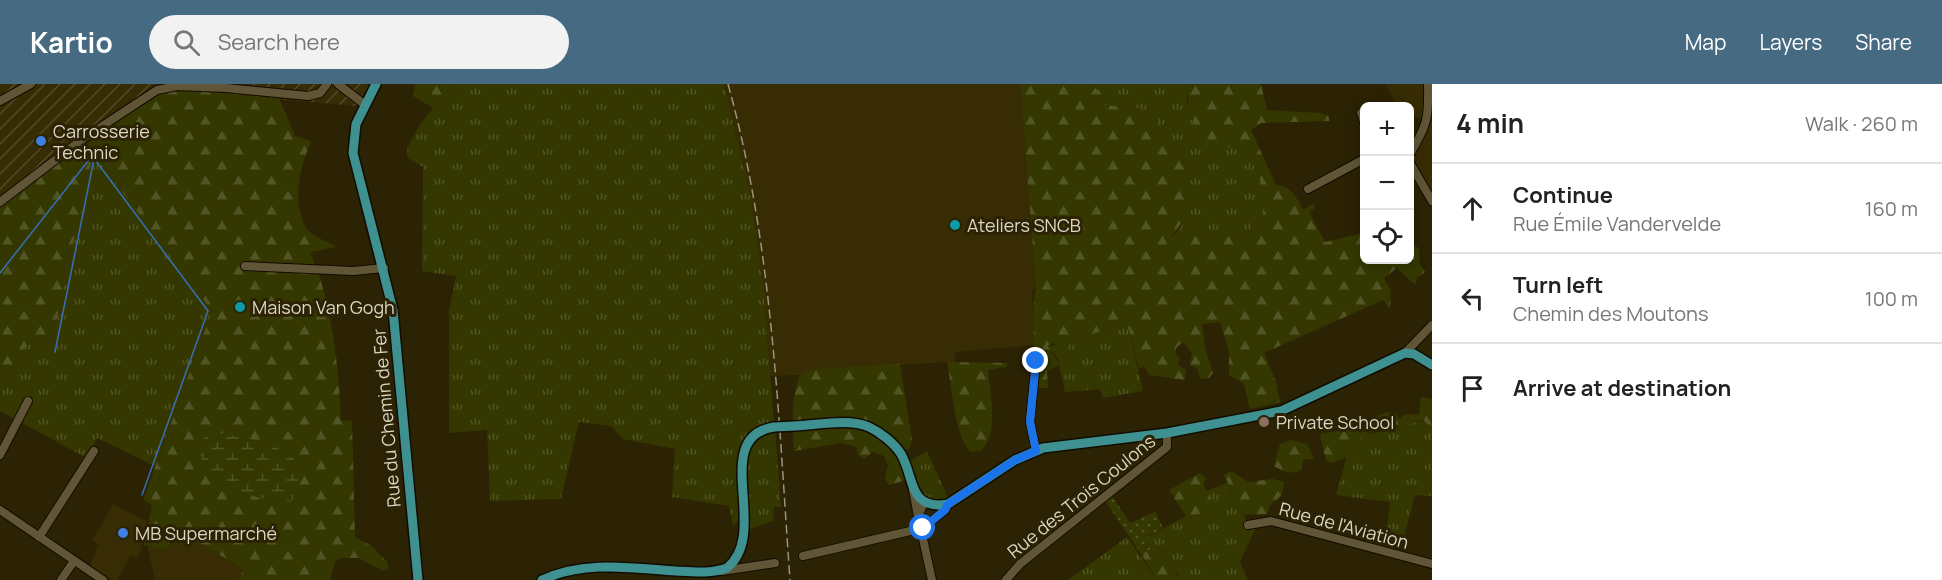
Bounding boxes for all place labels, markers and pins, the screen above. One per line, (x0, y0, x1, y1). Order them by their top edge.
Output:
place label: Carrosserie Technic (53, 119, 150, 164)
marker: Carrosserie Technic (34, 134, 48, 148)
place label: Ateliers SNCB (967, 213, 1081, 237)
marker: Ateliers SNCB (948, 218, 962, 232)
place label: Maison Van Gogh (252, 295, 395, 319)
marker: Maison Van Gogh (233, 300, 247, 314)
place label: Private School (1276, 410, 1394, 434)
marker: Private School (1257, 415, 1271, 429)
place label: MB Supermarché (135, 521, 277, 545)
marker: MB Supermarché (116, 526, 130, 540)

